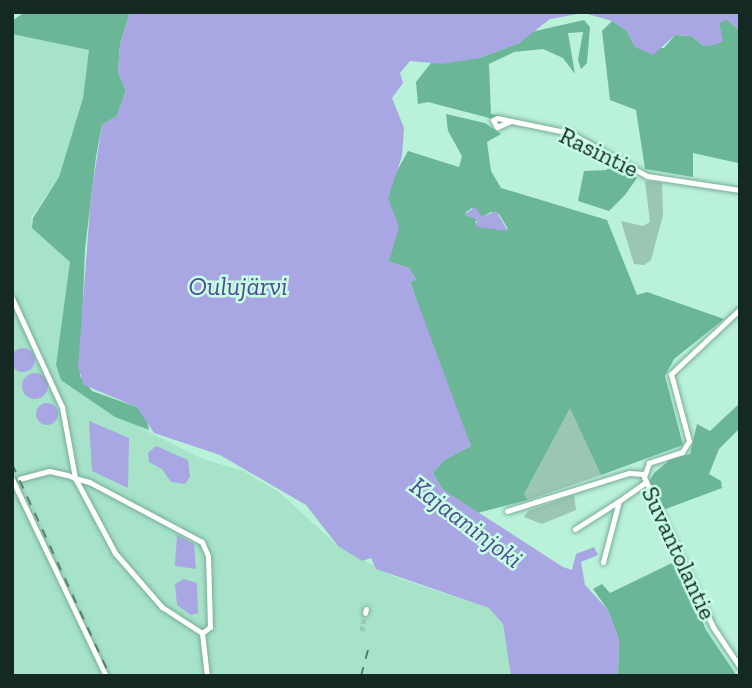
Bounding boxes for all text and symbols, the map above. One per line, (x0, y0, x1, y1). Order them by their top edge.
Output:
street label: Rasintie (555, 121, 643, 183)
water label: Oulujärvi (188, 271, 288, 303)
water label: Kajaaninjoki (404, 471, 528, 575)
street label: Suvantolantie (636, 482, 722, 624)

